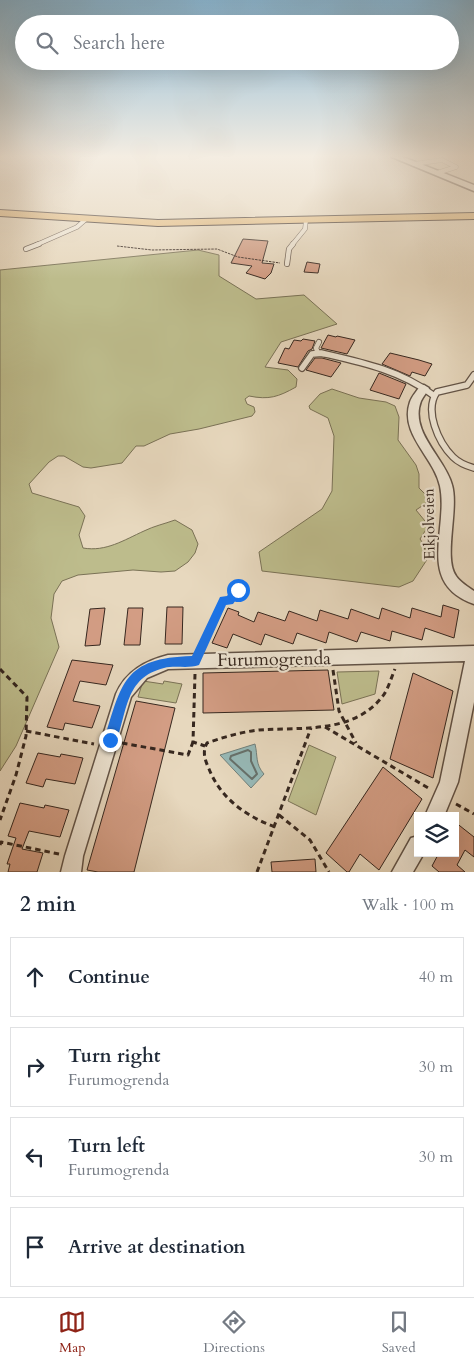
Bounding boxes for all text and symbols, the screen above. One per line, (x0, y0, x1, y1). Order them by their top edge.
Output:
search box (15, 15, 459, 70)
icon: search (33, 29, 61, 57)
text: Search here (73, 30, 165, 56)
street label: Eikjolveien (418, 488, 440, 560)
route start (227, 579, 250, 602)
street label: Furumogrenda (217, 646, 331, 673)
route end (99, 729, 122, 752)
map controls (414, 812, 459, 857)
button: layers (414, 812, 459, 857)
text: 2 min (20, 890, 76, 919)
text: Walk · 100 m (362, 894, 454, 916)
icon: ahead (21, 963, 49, 991)
text: Continue (68, 964, 150, 990)
text: 40 m (419, 966, 453, 988)
text: Turn right (68, 1043, 160, 1069)
icon: right (21, 1053, 49, 1081)
text: 30 m (419, 1056, 453, 1078)
text: Furumogrenda (68, 1069, 169, 1091)
text: Turn left (68, 1133, 145, 1159)
icon: left (21, 1143, 49, 1171)
text: 30 m (419, 1146, 453, 1168)
text: Furumogrenda (68, 1159, 169, 1181)
icon: arrive (21, 1233, 49, 1261)
text: Arrive at destination (68, 1234, 245, 1260)
tab: Map (58, 1308, 86, 1357)
tab: Directions (203, 1308, 265, 1357)
tab: Saved (382, 1308, 416, 1357)

